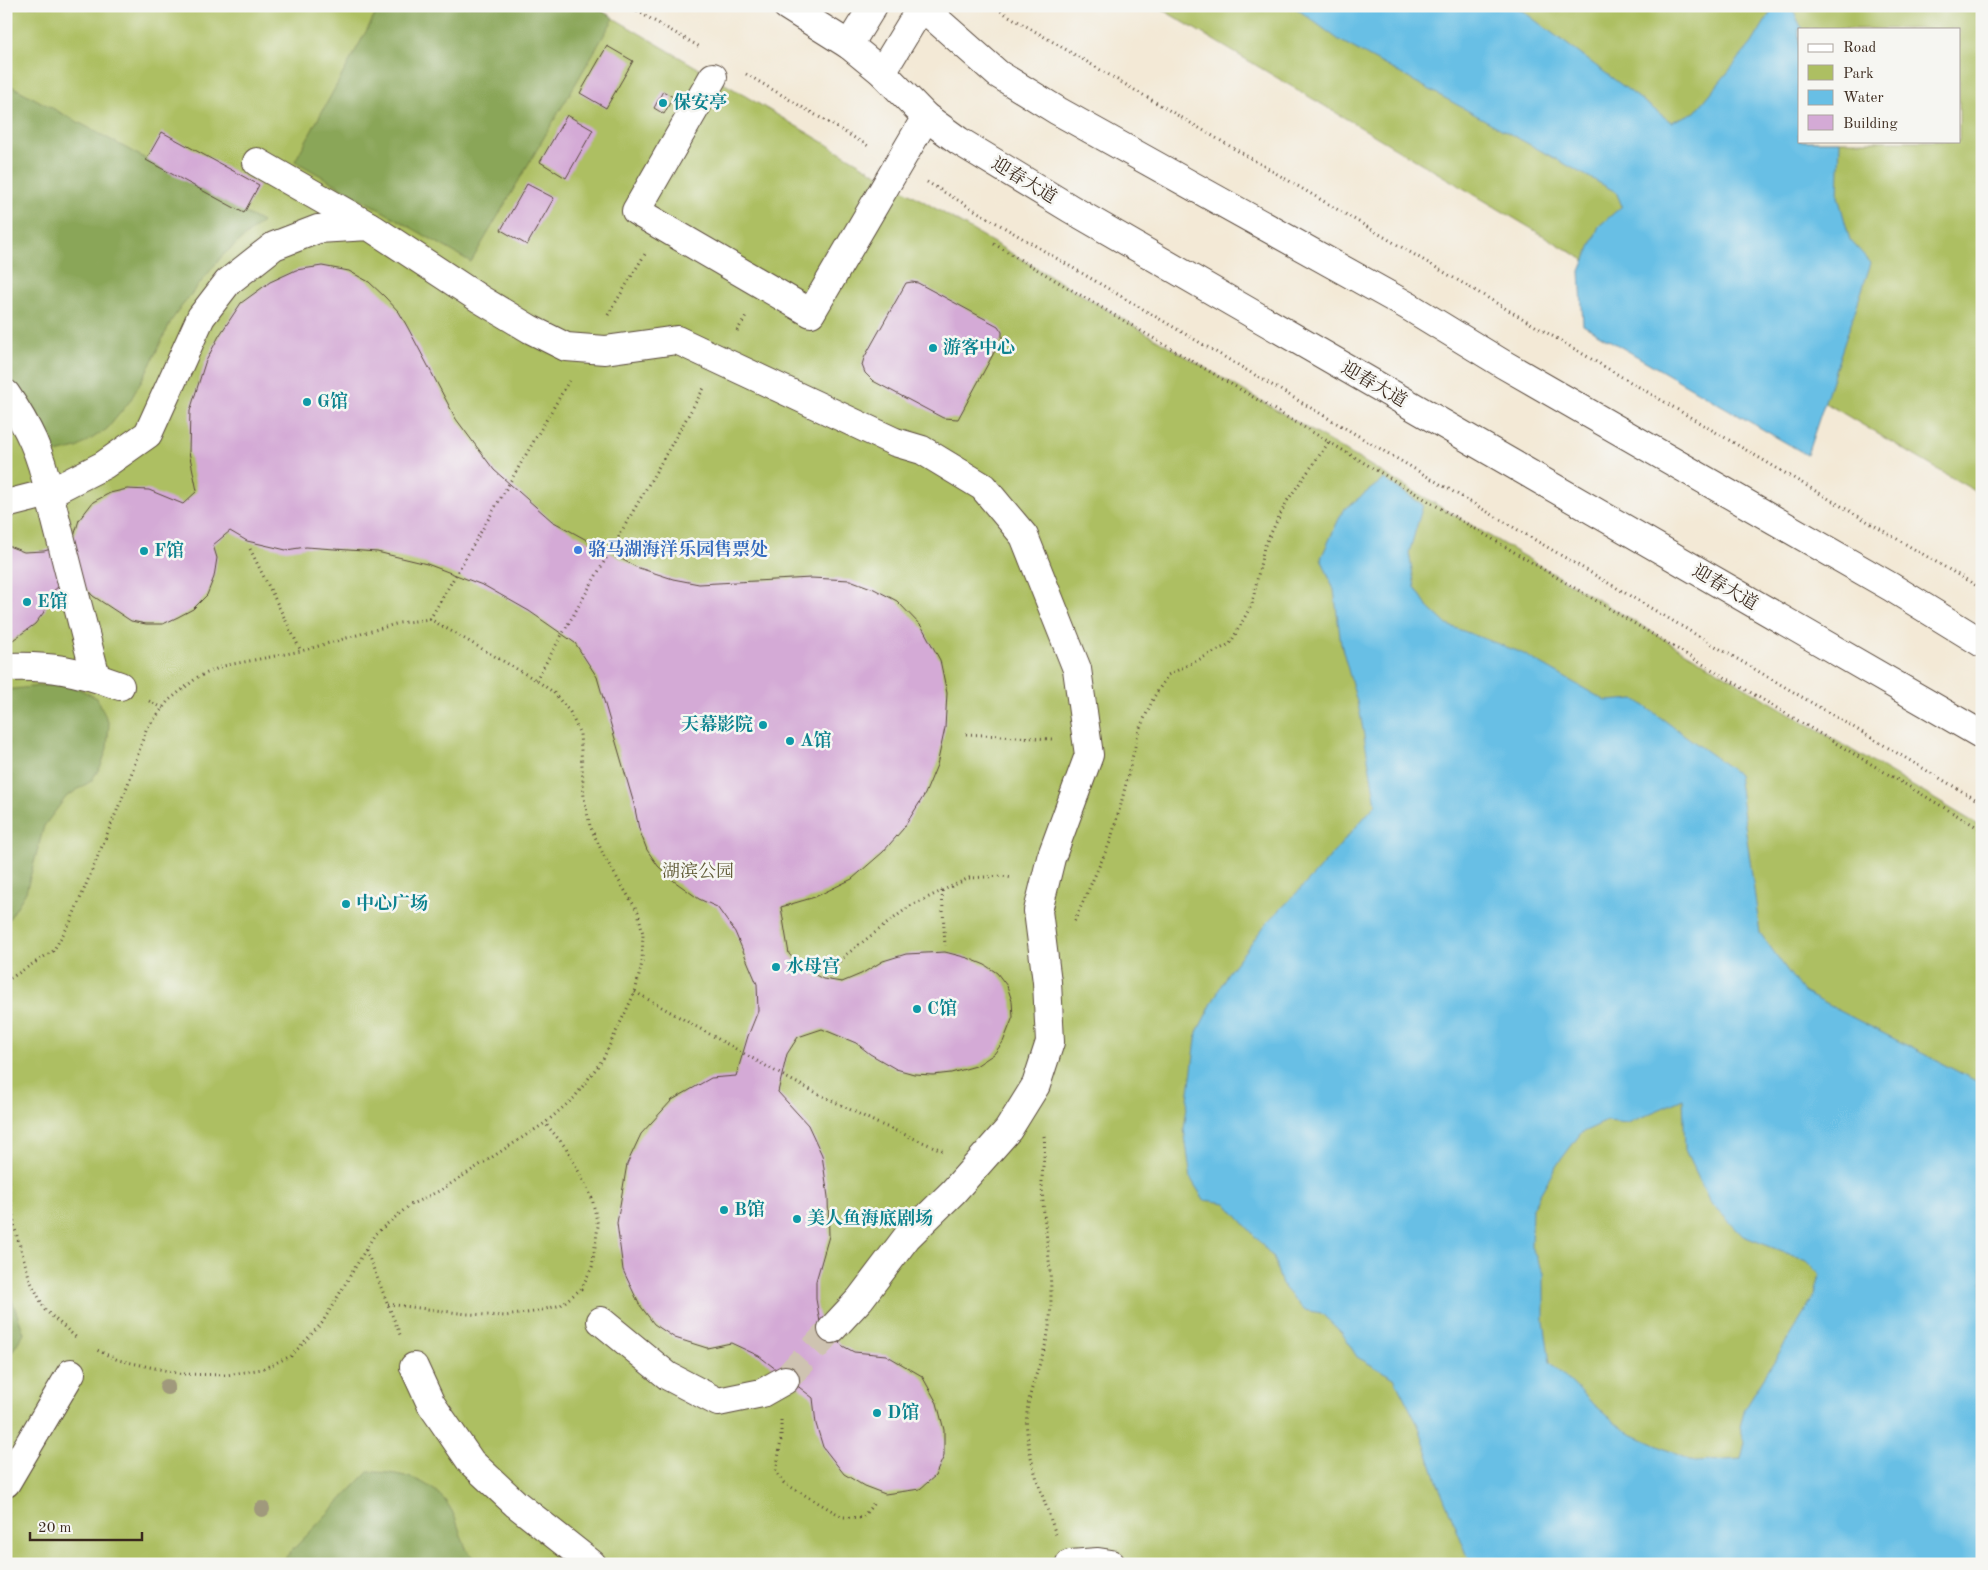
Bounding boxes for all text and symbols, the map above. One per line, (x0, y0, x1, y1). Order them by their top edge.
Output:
legend (1798, 28, 1960, 142)
text: Road (1843, 41, 1877, 56)
text: Park (1843, 67, 1874, 82)
text: Water (1843, 91, 1884, 106)
place label: 保安亭 (673, 92, 727, 112)
marker: 保安亭 (657, 97, 669, 109)
text: Building (1843, 117, 1898, 132)
street label: 迎春大道 (989, 153, 1061, 207)
place label: 游客中心 (943, 337, 1015, 357)
marker: 游客中心 (927, 342, 939, 354)
street label: 迎春大道 (1338, 357, 1411, 411)
place label: G馆 (317, 391, 348, 411)
marker: G馆 (301, 396, 313, 408)
place label: 骆马湖海洋乐园售票处 (588, 539, 768, 559)
place label: F馆 (154, 540, 184, 560)
marker: 骆马湖海洋乐园售票处 (572, 544, 584, 556)
marker: F馆 (138, 545, 150, 557)
street label: 迎春大道 (1689, 560, 1762, 614)
place label: E馆 (37, 591, 67, 611)
marker: E馆 (21, 596, 33, 608)
place label: 天幕影院 (681, 714, 753, 734)
marker: 天幕影院 (757, 719, 769, 731)
place label: A馆 (800, 730, 832, 750)
marker: A馆 (784, 735, 796, 747)
park label: 湖滨公园 (662, 861, 734, 881)
place label: 中心广场 (356, 893, 428, 913)
marker: 中心广场 (340, 898, 352, 910)
place label: 水母宫 (786, 956, 840, 976)
marker: 水母宫 (770, 961, 782, 973)
place label: C馆 (927, 998, 957, 1018)
marker: C馆 (911, 1003, 923, 1015)
place label: B馆 (734, 1199, 765, 1219)
marker: B馆 (718, 1204, 730, 1216)
place label: 美人鱼海底剧场 (807, 1208, 933, 1228)
marker: 美人鱼海底剧场 (791, 1213, 803, 1225)
place label: D馆 (887, 1402, 919, 1422)
marker: D馆 (871, 1407, 883, 1419)
scale bar (30, 1510, 142, 1542)
text: 20 m (38, 1521, 72, 1536)

